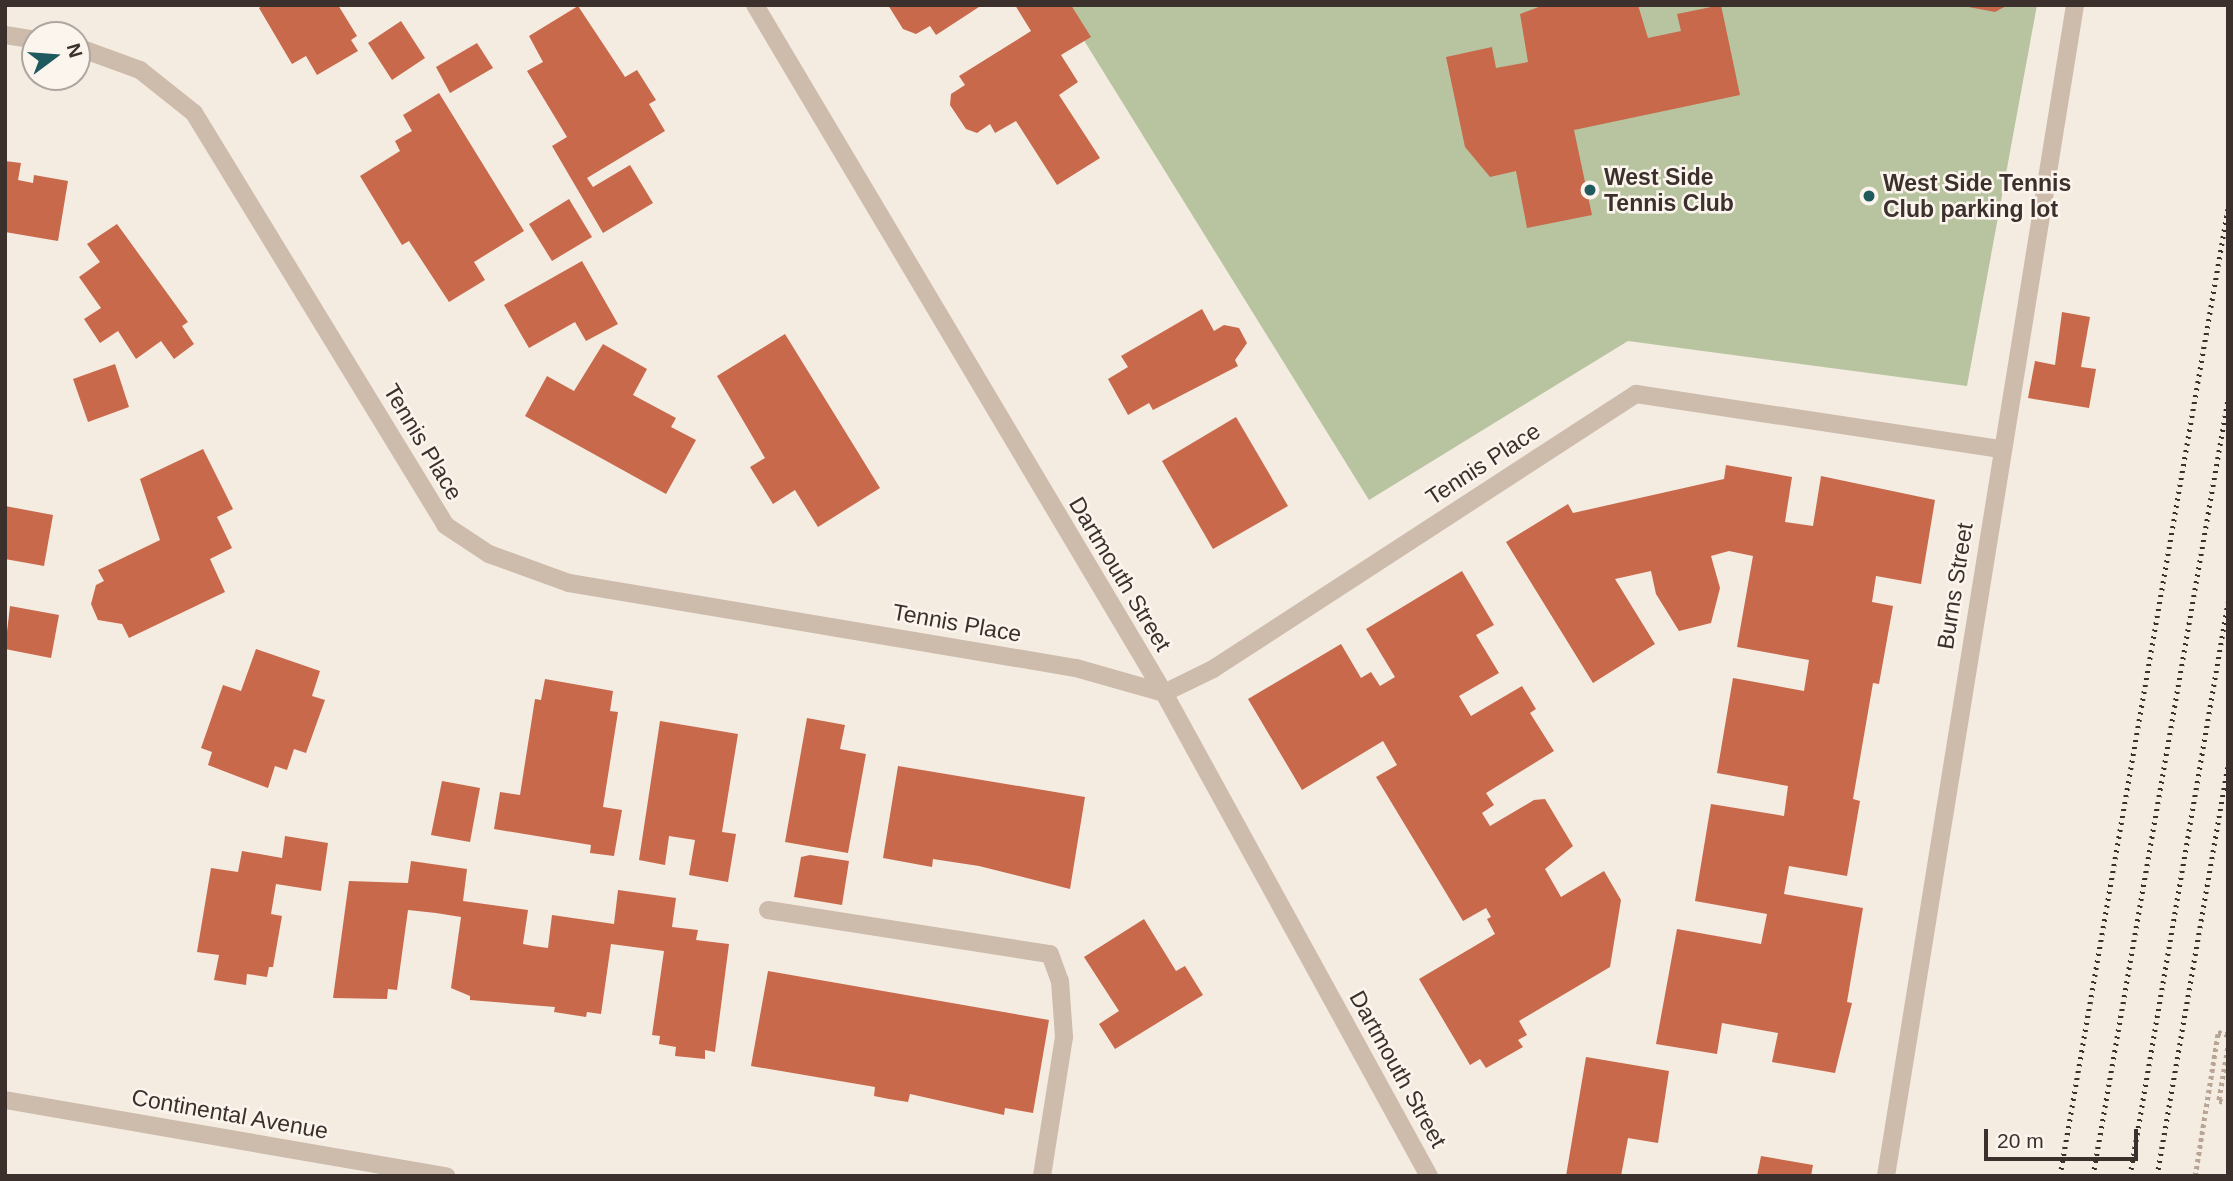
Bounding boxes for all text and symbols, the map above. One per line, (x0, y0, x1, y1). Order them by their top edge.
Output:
north arrow (21, 21, 91, 91)
text: N (63, 41, 87, 60)
place label: West Side Tennis Club (1604, 163, 1734, 217)
place label: West Side Tennis Club parking lot (1883, 169, 2071, 223)
marker: West Side Tennis Club (1582, 182, 1598, 198)
marker: West Side Tennis Club parking lot (1861, 188, 1877, 204)
street label: Tennis Place (378, 379, 468, 505)
street label: Tennis Place (1421, 417, 1545, 511)
street label: Dartmouth Street (1063, 492, 1177, 656)
street label: Burns Street (1931, 521, 1979, 651)
street label: Tennis Place (890, 598, 1024, 648)
street label: Dartmouth Street (1343, 986, 1453, 1152)
street label: Continental Avenue (129, 1083, 331, 1145)
scale bar (1988, 1114, 2142, 1158)
text: 20 m (1997, 1129, 2044, 1152)

